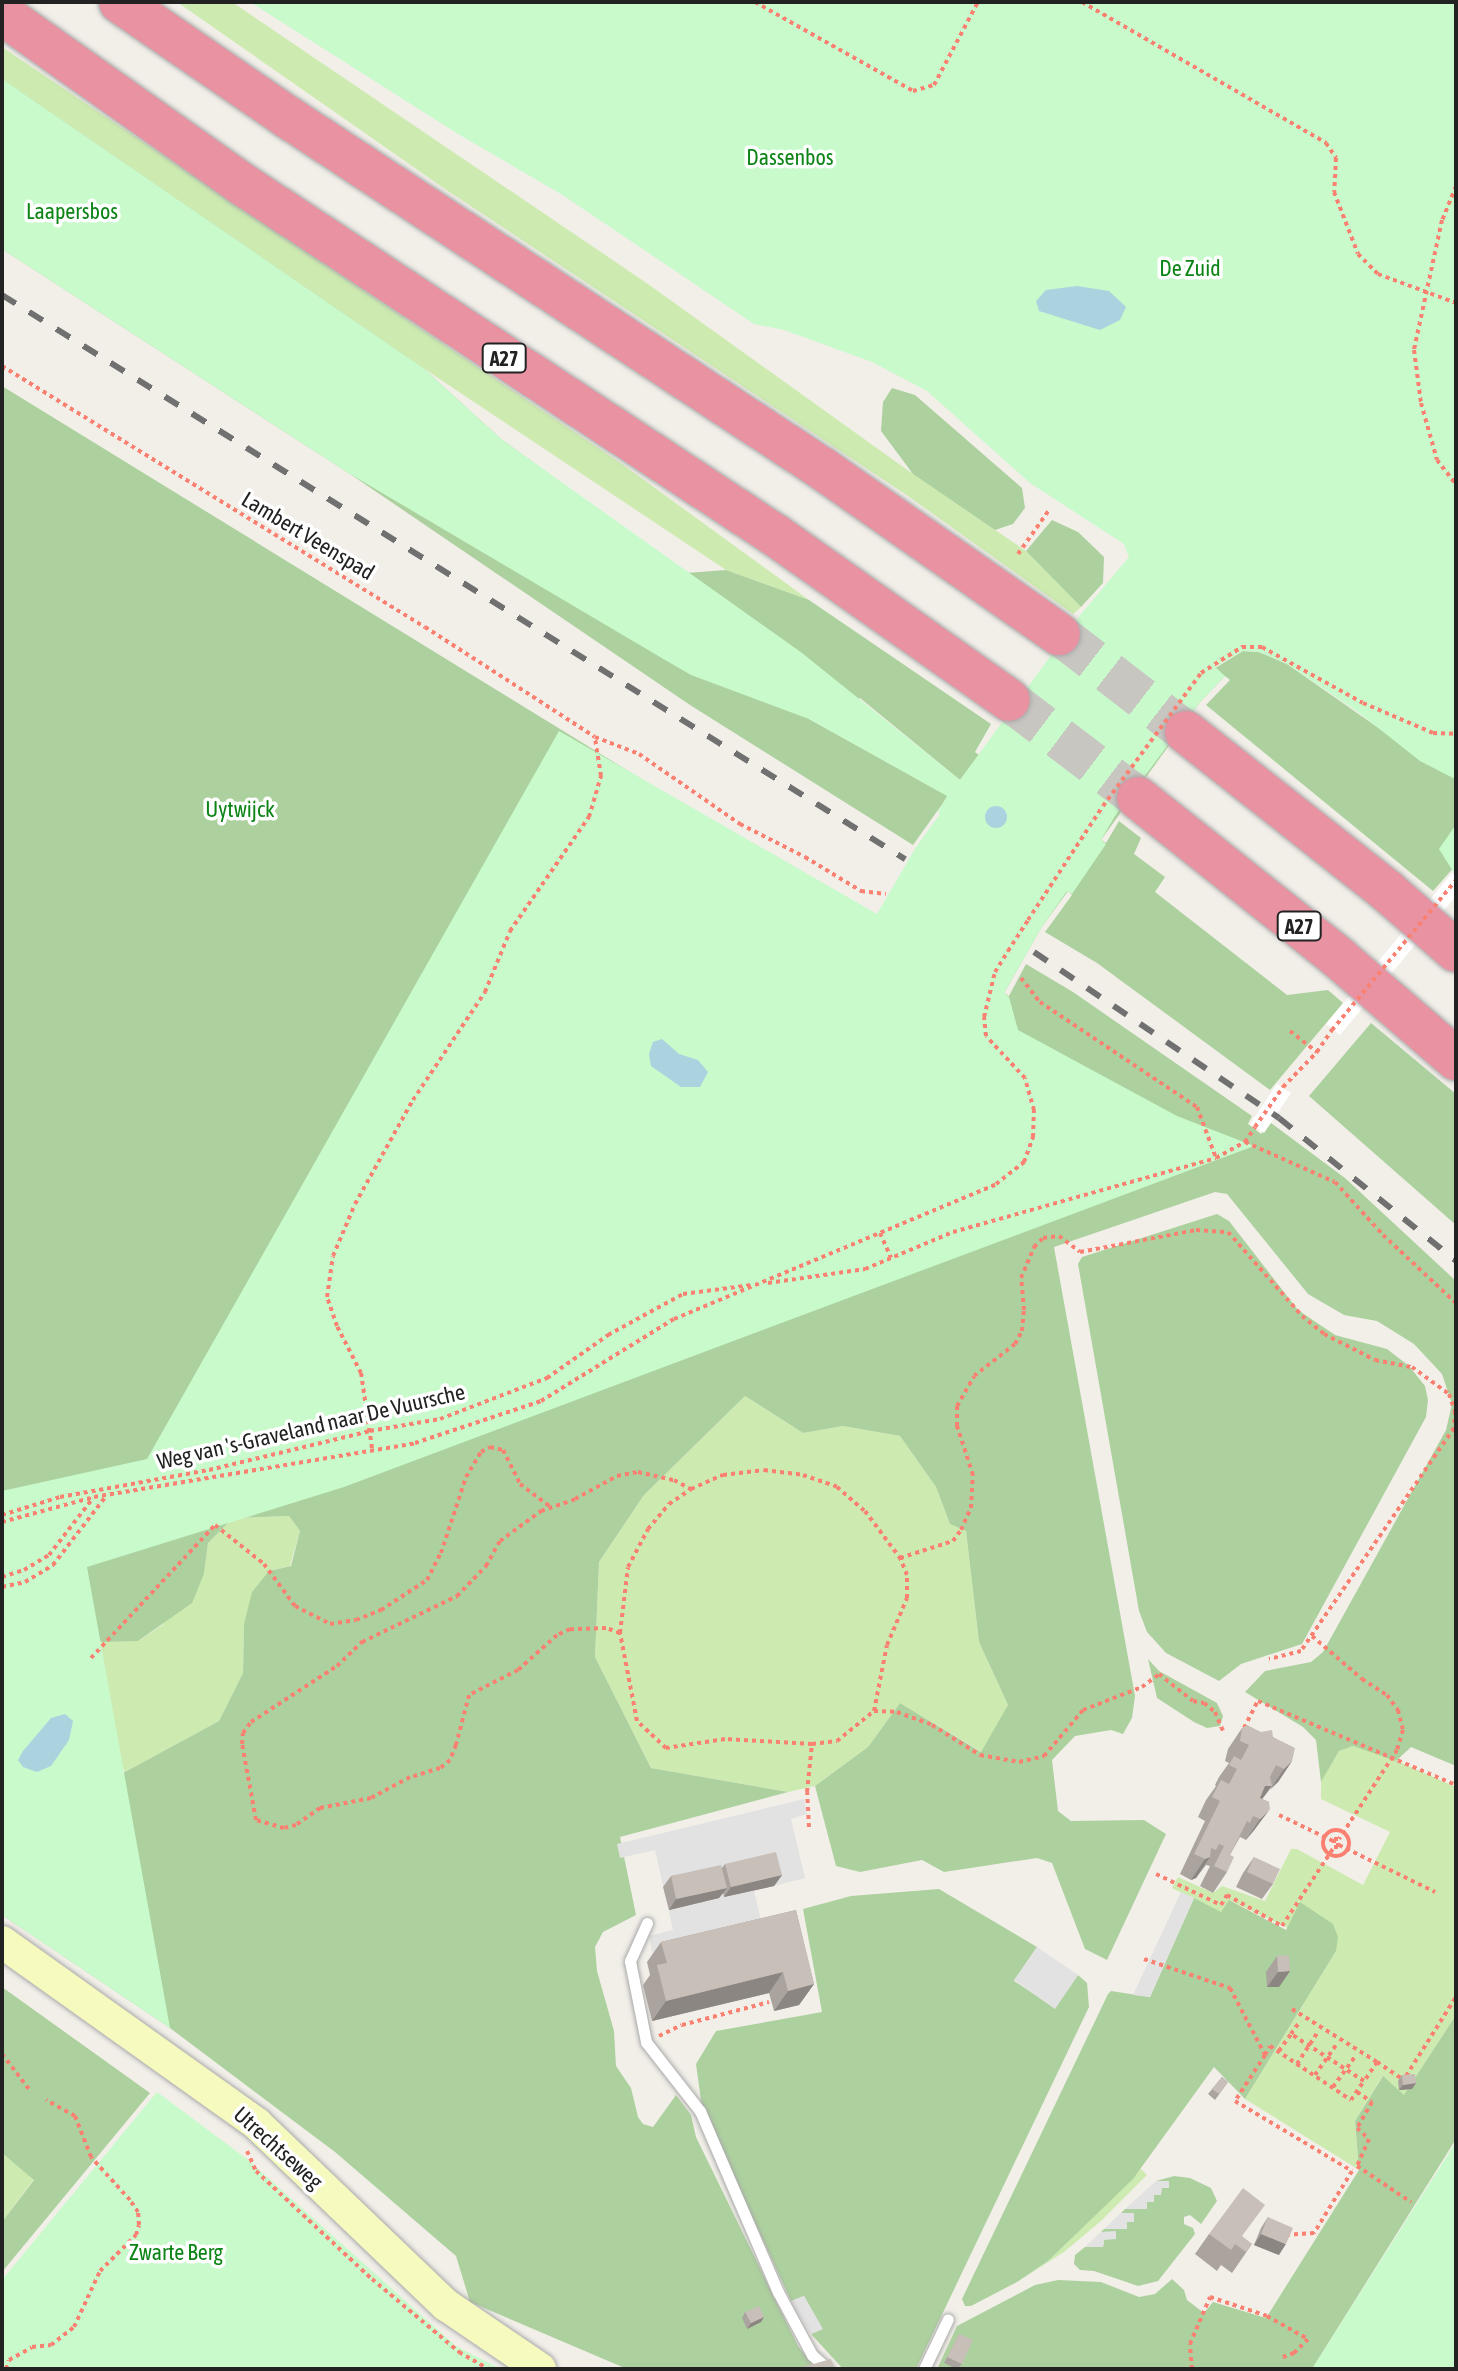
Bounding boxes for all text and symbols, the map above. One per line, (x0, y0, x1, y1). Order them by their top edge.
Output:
park label: Dassenbos (746, 145, 834, 171)
park label: Laapersbos (26, 199, 118, 225)
park label: De Zuid (1159, 256, 1221, 282)
road number: A27 (480, 342, 528, 374)
street label: Lambert Veenspad (237, 486, 379, 586)
park label: Uytwijck (205, 797, 275, 823)
road number: A27 (1275, 910, 1323, 942)
street label: Weg van 's-Graveland naar De Vuursche (155, 1379, 467, 1475)
street label: Utrechtseweg (228, 2101, 328, 2195)
park label: Zwarte Berg (129, 2240, 223, 2266)

